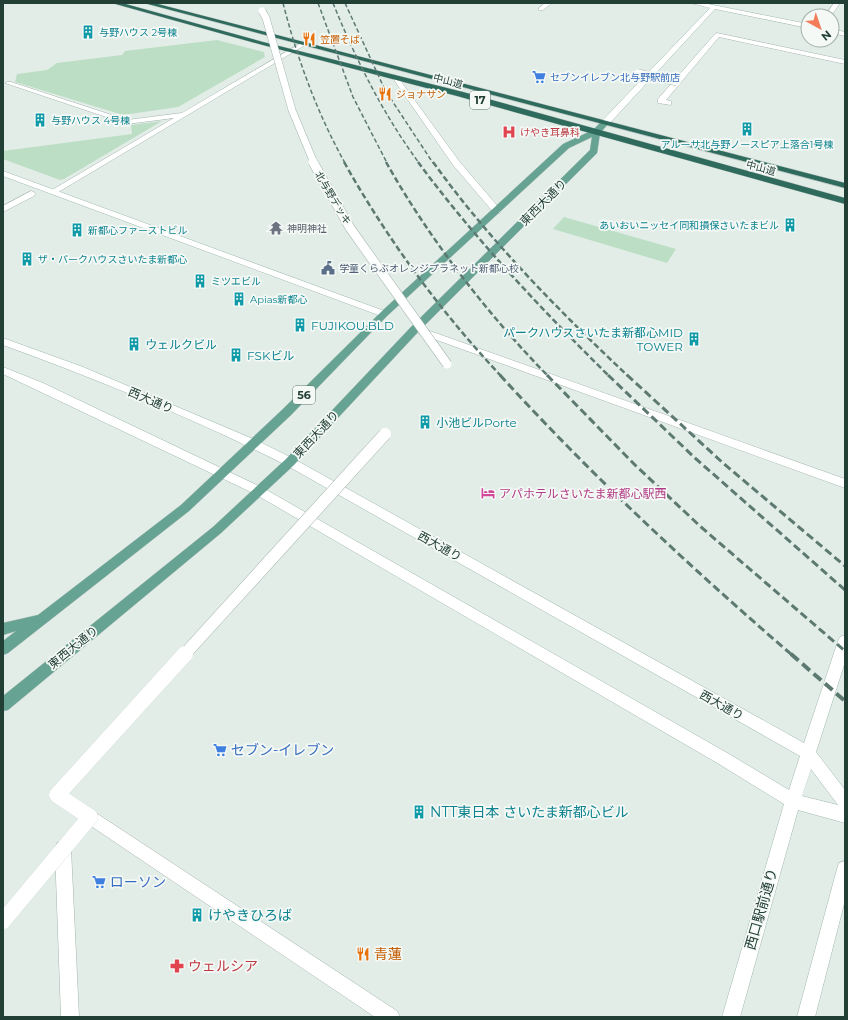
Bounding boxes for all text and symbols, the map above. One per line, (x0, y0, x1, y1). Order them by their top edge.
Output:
north arrow (800, 8, 840, 48)
building icon: 与野ハウス 2号棟 (80, 24, 96, 40)
place label: 与野ハウス 2号棟 (99, 26, 177, 39)
text: N (819, 27, 834, 44)
restaurant icon: 笠置そば (301, 31, 317, 47)
place label: 笠置そば (320, 33, 360, 46)
supermarket icon: セブンイレブン北与野駅前店 (531, 69, 547, 85)
street label: 中山道 (432, 71, 464, 91)
place label: セブンイレブン北与野駅前店 (550, 71, 680, 84)
restaurant icon: ジョナサン (377, 86, 393, 102)
place label: ジョナサン (396, 88, 446, 101)
road number: 17 (470, 91, 490, 109)
building icon: 与野ハウス 4号棟 (32, 112, 48, 128)
place label: 与野ハウス 4号棟 (51, 114, 130, 127)
building icon: アルーサ北与野ノースピア上落合1号棟 (739, 121, 755, 137)
hospital icon: けやき耳鼻科 (501, 124, 517, 140)
place label: けやき耳鼻科 (520, 126, 580, 139)
place label: アルーサ北与野ノースピア上落合1号棟 (661, 138, 833, 151)
street label: 中山道 (745, 158, 777, 178)
street label: 北与野デッキ (312, 169, 354, 227)
street label: 東西大通り (516, 175, 570, 229)
building icon: あいおいニッセイ同和損保さいたまビル (782, 217, 798, 233)
place label: あいおいニッセイ同和損保さいたまビル (599, 219, 779, 232)
temple icon: 神明神社 (268, 220, 284, 236)
building icon: 新都心ファーストビル (69, 222, 85, 238)
place label: 神明神社 (287, 222, 327, 235)
place label: 新都心ファーストビル (88, 224, 188, 237)
building icon: ザ・パークハウスさいたま新都心 (19, 251, 35, 267)
place label: ザ・パークハウスさいたま新都心 (38, 253, 187, 266)
public building icon: 学童くらぶオレンジプラネット新都心校 (320, 260, 336, 276)
place label: 学童くらぶオレンジプラネット新都心校 (339, 262, 519, 275)
building icon: ミツエビル (192, 273, 208, 289)
place label: ミツエビル (211, 275, 261, 288)
building icon: Apias新都心 (231, 291, 247, 307)
place label: Apias新都心 (250, 293, 307, 306)
building icon: FUJIKOU.BLD (292, 317, 308, 333)
place label: FUJIKOU.BLD (311, 318, 394, 333)
place label: パークハウスさいたま新都心MID TOWER (503, 325, 683, 354)
building icon: パークハウスさいたま新都心MID TOWER (686, 331, 702, 347)
building icon: ウェルクビル (126, 336, 142, 352)
place label: ウェルクビル (145, 337, 217, 352)
building icon: FSKビル (228, 347, 244, 363)
place label: FSKビル (247, 348, 294, 363)
street label: 西大通り (126, 384, 176, 416)
road number: 56 (293, 386, 315, 404)
street label: 東西大通り (290, 407, 342, 461)
building icon: 小池ビルPorte (417, 414, 433, 430)
place label: 小池ビルPorte (436, 415, 517, 430)
hotel icon: アパホテルさいたま新都心駅西 (480, 485, 496, 501)
place label: アパホテルさいたま新都心駅西 (499, 486, 666, 501)
street label: 西大通り (415, 528, 465, 564)
street label: 東西大通り (45, 622, 101, 672)
street label: 西大通り (697, 687, 747, 723)
place label: セブン-イレブン (231, 741, 334, 759)
supermarket icon: セブン-イレブン (212, 742, 228, 758)
place label: NTT東日本 さいたま新都心ビル (430, 803, 629, 821)
building icon: NTT東日本 さいたま新都心ビル (411, 804, 427, 820)
street label: 西口駅前通り (741, 866, 781, 952)
place label: ローソン (110, 873, 166, 891)
supermarket icon: ローソン (91, 874, 107, 890)
place label: けやきひろば (208, 906, 292, 924)
building icon: けやきひろば (189, 907, 205, 923)
place label: 青蓮 (374, 945, 402, 963)
restaurant icon: 青蓮 (355, 946, 371, 962)
place label: ウェルシア (188, 957, 258, 975)
pharmacy icon: ウェルシア (169, 958, 185, 974)

